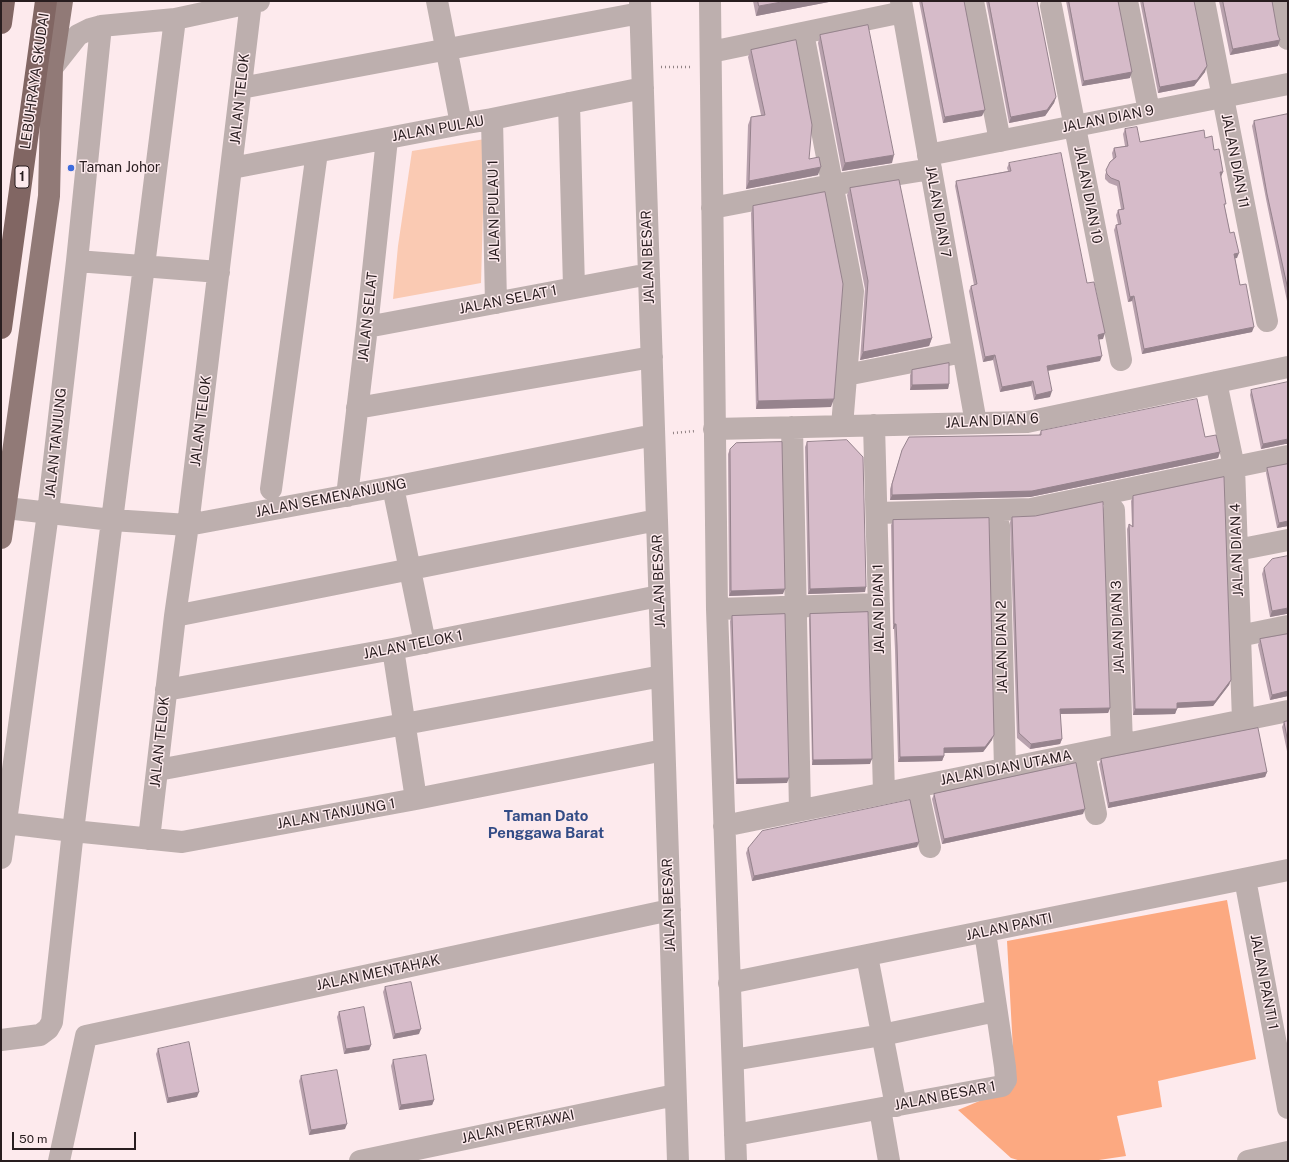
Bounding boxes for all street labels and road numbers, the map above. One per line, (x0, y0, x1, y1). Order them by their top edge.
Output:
street label: LEBUHRAYA SKUDAI (17, 12, 53, 150)
street label: JALAN TELOK (227, 52, 253, 146)
street label: JALAN DIAN 9 (1061, 102, 1155, 136)
street label: JALAN DIAN 11 (1218, 112, 1252, 210)
street label: JALAN PULAU (391, 113, 485, 145)
street label: JALAN DIAN 10 (1070, 145, 1106, 245)
street label: JALAN PULAU 1 (485, 160, 503, 262)
street label: JALAN DIAN 7 (922, 165, 954, 259)
road number: 1 (15, 166, 29, 188)
street label: JALAN BESAR (638, 210, 658, 304)
street label: JALAN SELAT (355, 271, 381, 363)
street label: JALAN SELAT 1 (458, 282, 558, 318)
street label: JALAN TELOK (187, 374, 215, 468)
street label: JALAN TANJUNG (42, 387, 70, 499)
street label: JALAN DIAN 6 (945, 410, 1039, 432)
street label: JALAN SEMENANJUNG (254, 475, 408, 521)
street label: JALAN DIAN 4 (1227, 503, 1247, 597)
street label: JALAN BESAR (649, 534, 669, 628)
street label: JALAN DIAN 1 (870, 564, 888, 654)
street label: JALAN DIAN 3 (1108, 580, 1128, 674)
street label: JALAN DIAN 2 (993, 600, 1011, 694)
street label: JALAN TELOK 1 (362, 627, 464, 663)
street label: JALAN TELOK (147, 695, 173, 789)
street label: JALAN DIAN UTAMA (939, 747, 1073, 789)
street label: JALAN TANJUNG 1 (276, 795, 396, 833)
street label: JALAN BESAR (659, 858, 679, 952)
street label: JALAN PANTI (964, 910, 1054, 944)
street label: JALAN PANTI 1 (1246, 933, 1282, 1031)
street label: JALAN MENTAHAK (315, 952, 441, 994)
street label: JALAN BESAR 1 (893, 1078, 997, 1114)
street label: JALAN PERTAWAI (460, 1107, 576, 1147)

